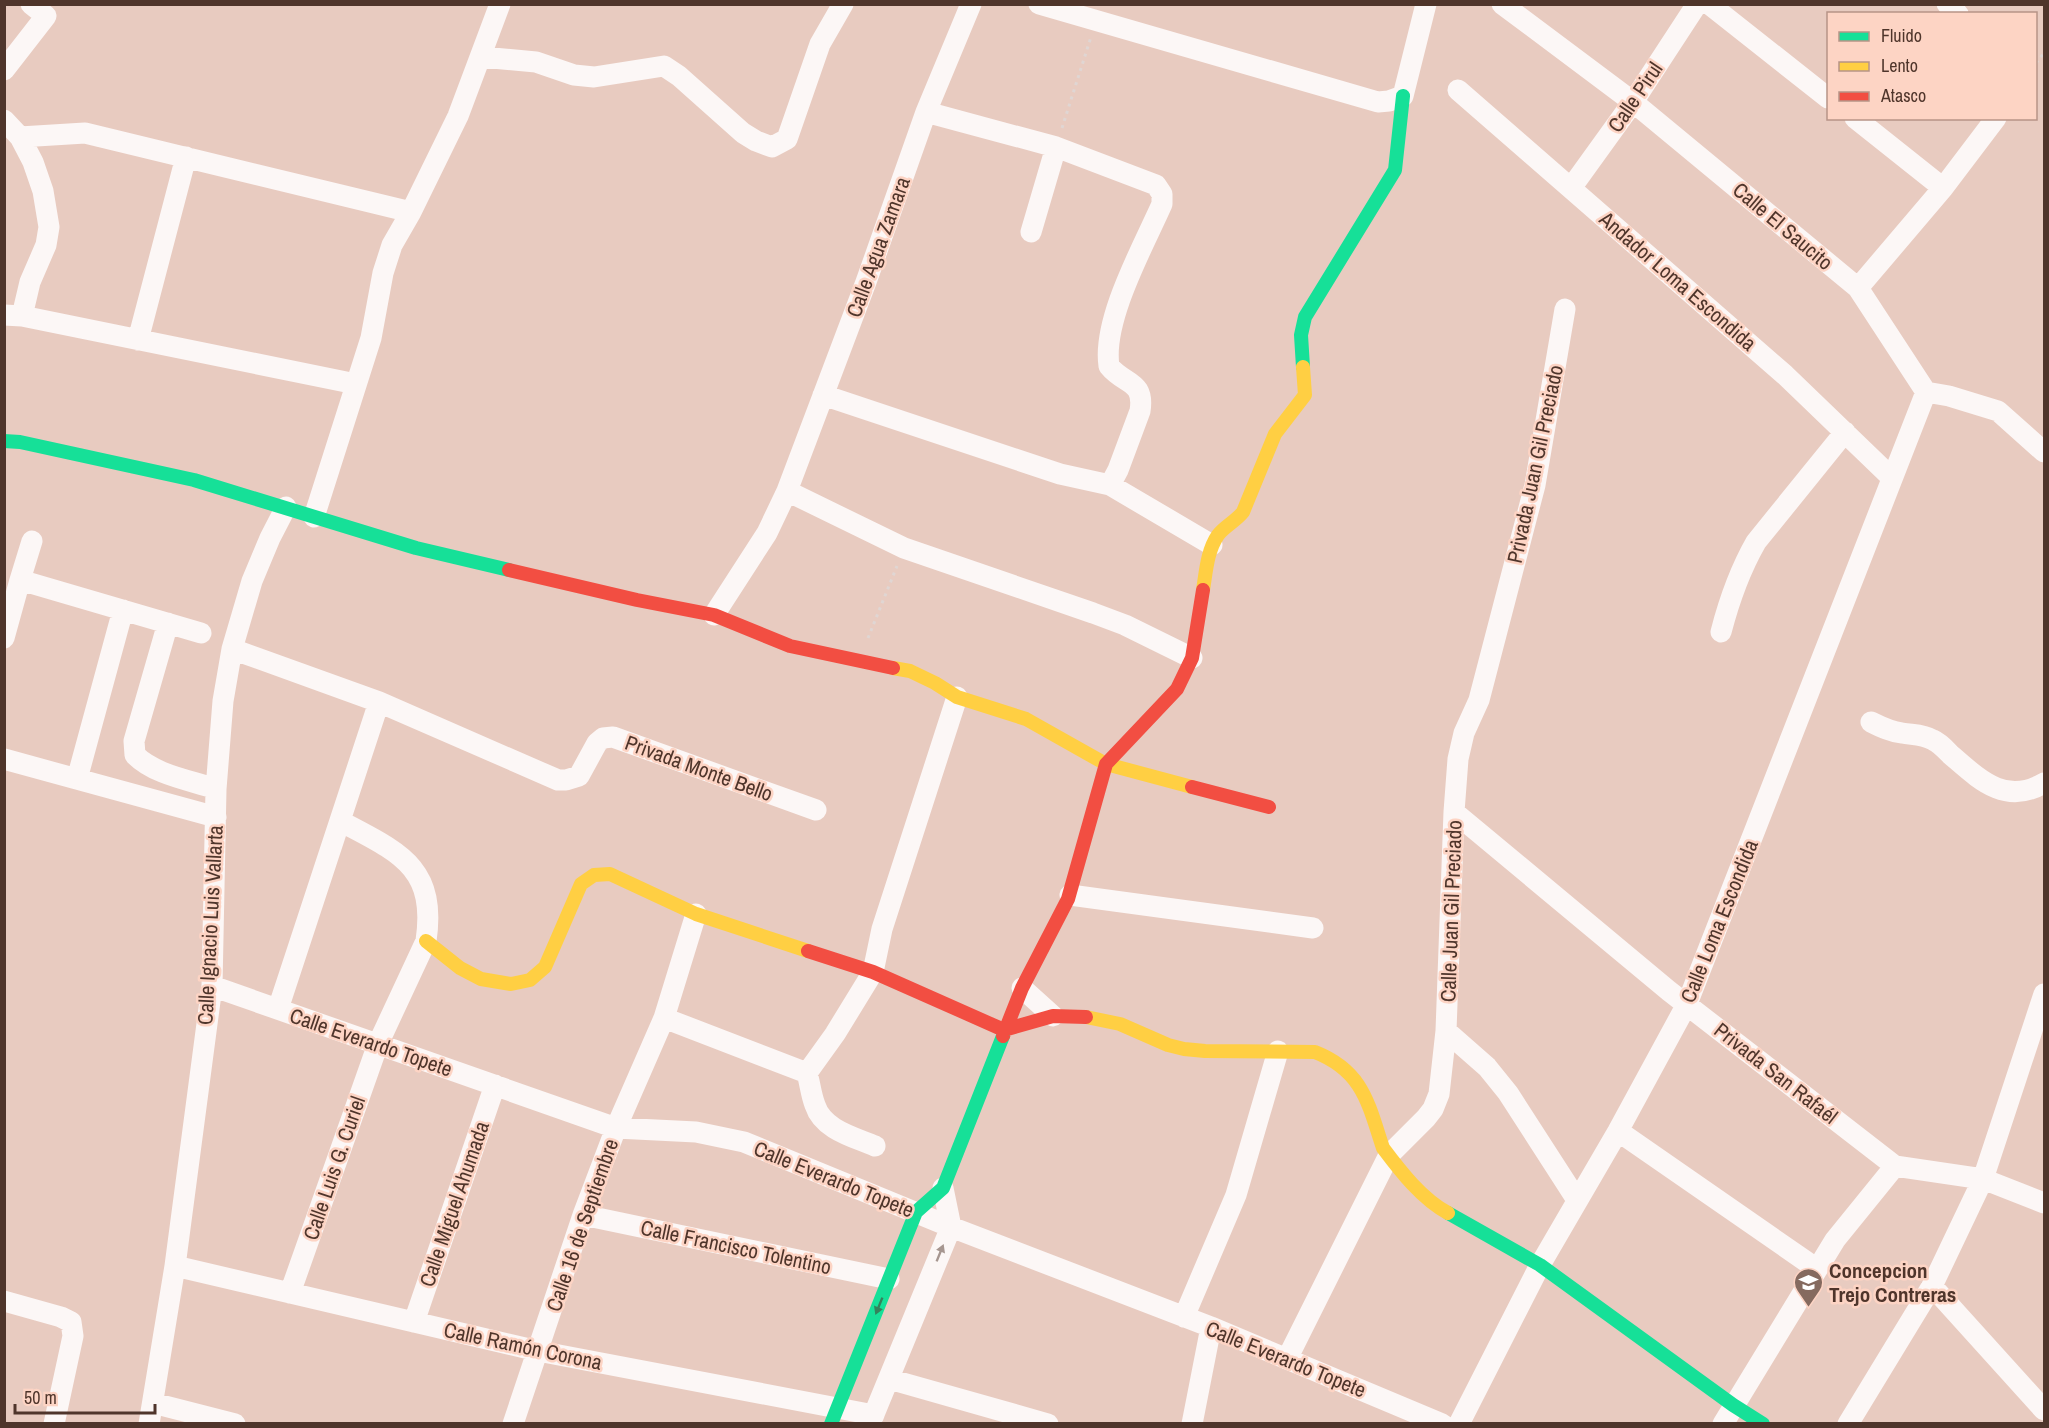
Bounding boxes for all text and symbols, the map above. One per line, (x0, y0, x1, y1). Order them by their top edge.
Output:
legend (1827, 12, 2037, 120)
text: Fluido (1881, 23, 1922, 48)
text: Lento (1881, 53, 1918, 78)
street label: Calle Pirul (1601, 56, 1669, 138)
text: Atasco (1880, 83, 1926, 108)
street label: Calle Agua Zamara (839, 172, 917, 321)
street label: Calle El Saucito (1727, 176, 1839, 276)
street label: Andador Loma Escondida (1593, 204, 1763, 358)
street label: Privada Juan Gil Preciado (1500, 362, 1570, 566)
street label: Privada Monte Bello (621, 728, 777, 808)
street label: Calle Juan Gil Preciado (1433, 820, 1469, 1002)
street label: Calle Ignacio Luis Vallarta (190, 824, 230, 1026)
street label: Calle Loma Escondida (1673, 835, 1765, 1007)
street label: Calle Everardo Topete (286, 1001, 456, 1083)
street label: Privada San Rafaél (1708, 1016, 1844, 1130)
street label: Calle Luis G. Curiel (296, 1092, 372, 1244)
street label: Calle Miguel Ahumada (412, 1117, 496, 1291)
street label: Calle Everardo Topete (750, 1134, 918, 1224)
street label: Calle 16 de Septiembre (539, 1135, 625, 1315)
street label: Calle Francisco Tolentino (638, 1213, 834, 1281)
one-way arrow (936, 1244, 945, 1262)
place label: Concepcion Trejo Contreras (1829, 1256, 1956, 1309)
school or university icon: Concepcion Trejo Contreras (1792, 1266, 1824, 1308)
one-way arrow (874, 1297, 884, 1315)
street label: Calle Everardo Topete (1202, 1314, 1370, 1404)
street label: Calle Ramón Corona (441, 1315, 605, 1377)
scale bar (15, 1377, 154, 1415)
text: 50 m (24, 1385, 57, 1410)

